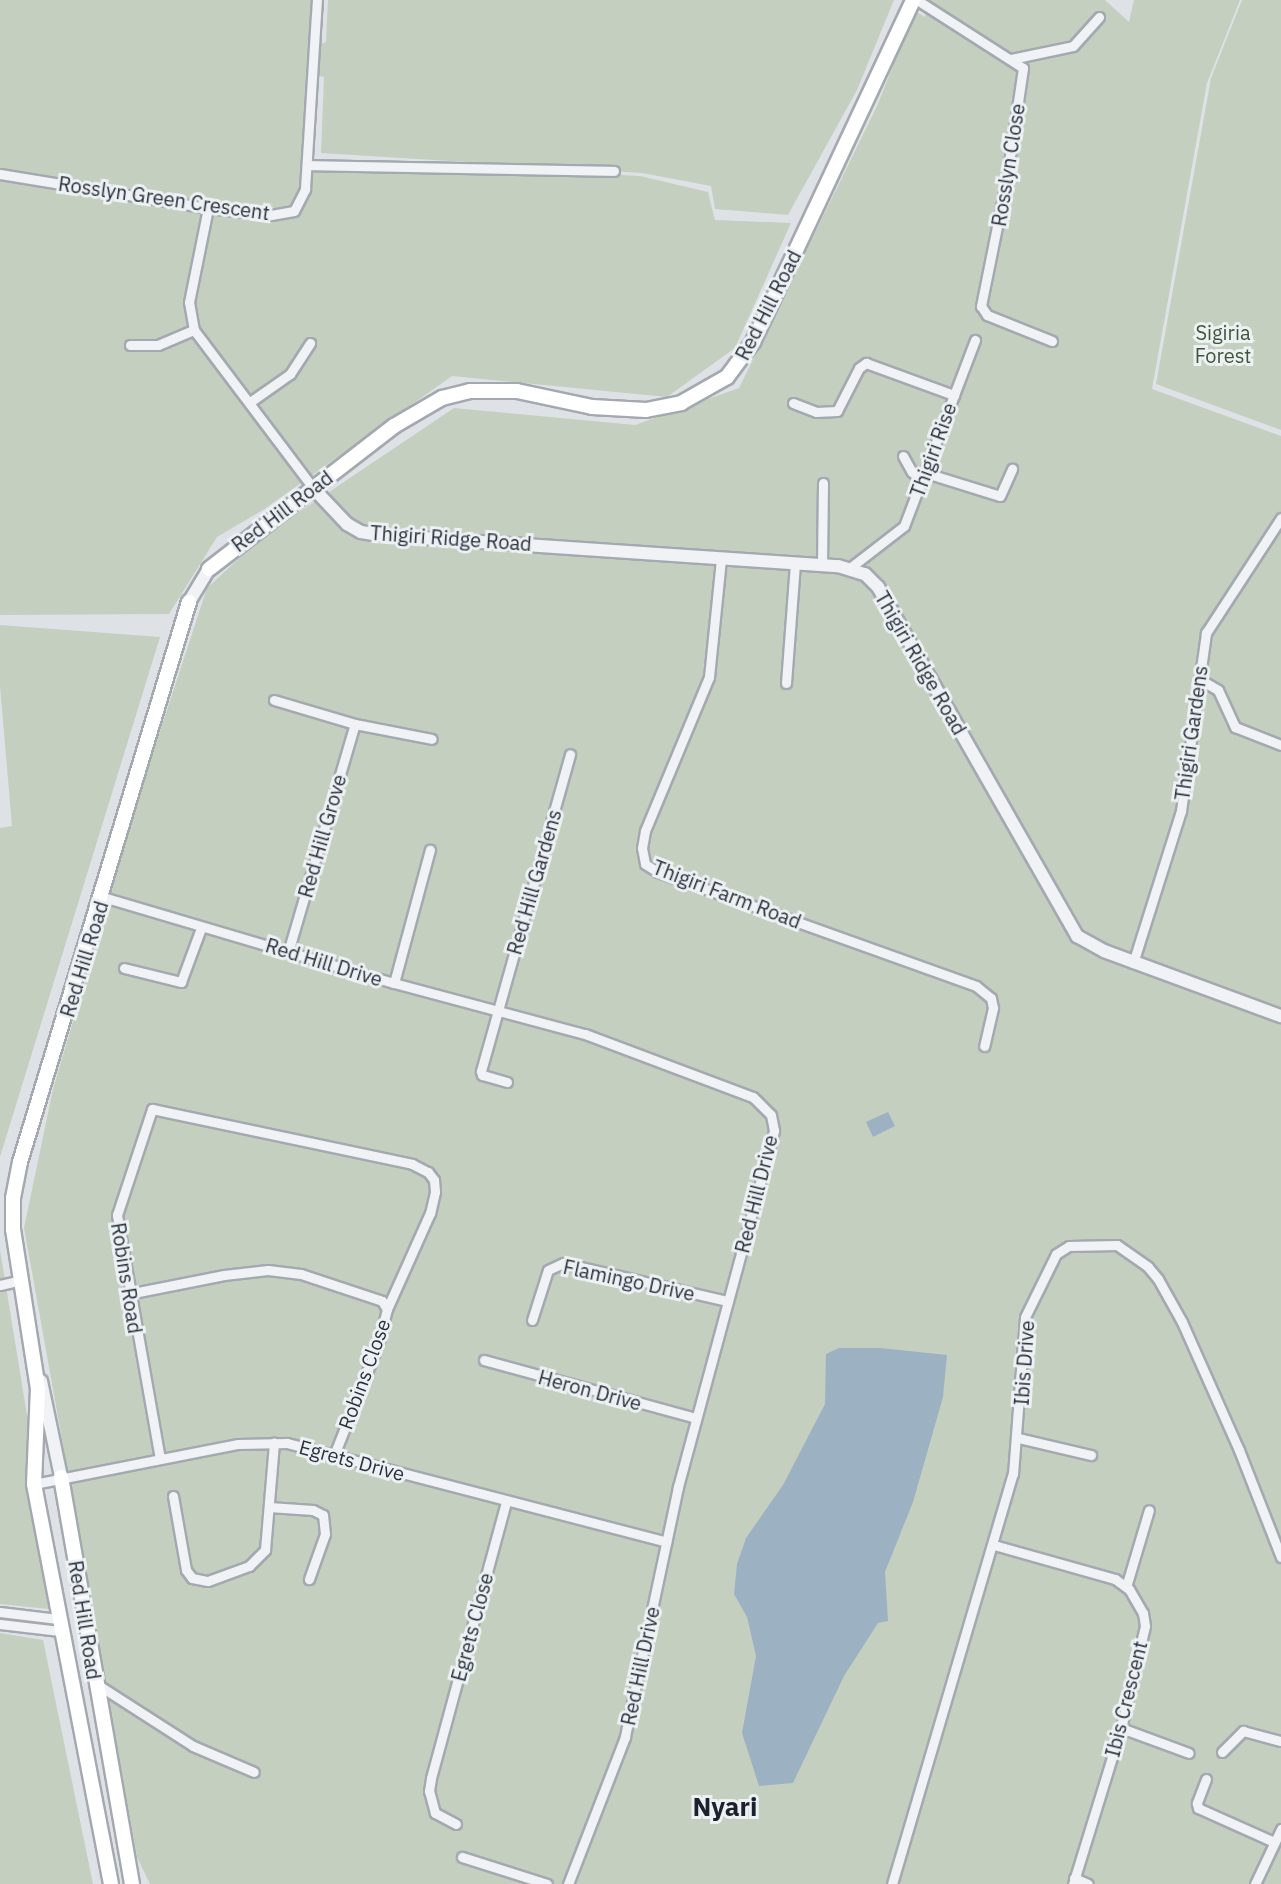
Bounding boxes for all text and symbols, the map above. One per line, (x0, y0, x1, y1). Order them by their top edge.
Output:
street label: Rosslyn Close (986, 102, 1030, 228)
street label: Rosslyn Green Crescent (57, 171, 271, 225)
street label: Red Hill Road (730, 246, 806, 364)
park label: Sigiria Forest (1195, 321, 1251, 368)
street label: Thigiri Rise (905, 399, 961, 501)
street label: Red Hill Road (227, 465, 337, 557)
street label: Thigiri Ridge Road (369, 520, 533, 556)
street label: Thigiri Ridge Road (870, 587, 972, 739)
street label: Thigiri Gardens (1170, 664, 1212, 802)
street label: Red Hill Grove (293, 772, 351, 900)
street label: Red Hill Gardens (502, 807, 566, 957)
street label: Thigiri Farm Road (649, 855, 805, 933)
street label: Red Hill Road (55, 898, 113, 1020)
street label: Red Hill Drive (263, 933, 385, 991)
street label: Red Hill Drive (730, 1132, 782, 1256)
street label: Robins Road (106, 1221, 148, 1335)
street label: Flamingo Drive (561, 1254, 697, 1306)
street label: Robins Close (333, 1315, 395, 1433)
street label: Ibis Drive (1009, 1320, 1039, 1406)
street label: Heron Drive (536, 1365, 644, 1415)
street label: Egrets Drive (297, 1434, 407, 1486)
street label: Red Hill Road (64, 1559, 106, 1681)
street label: Egrets Close (446, 1570, 498, 1684)
street label: Red Hill Drive (616, 1604, 664, 1728)
street label: Ibis Crescent (1100, 1638, 1152, 1760)
district label: Nyari (692, 1791, 758, 1823)

